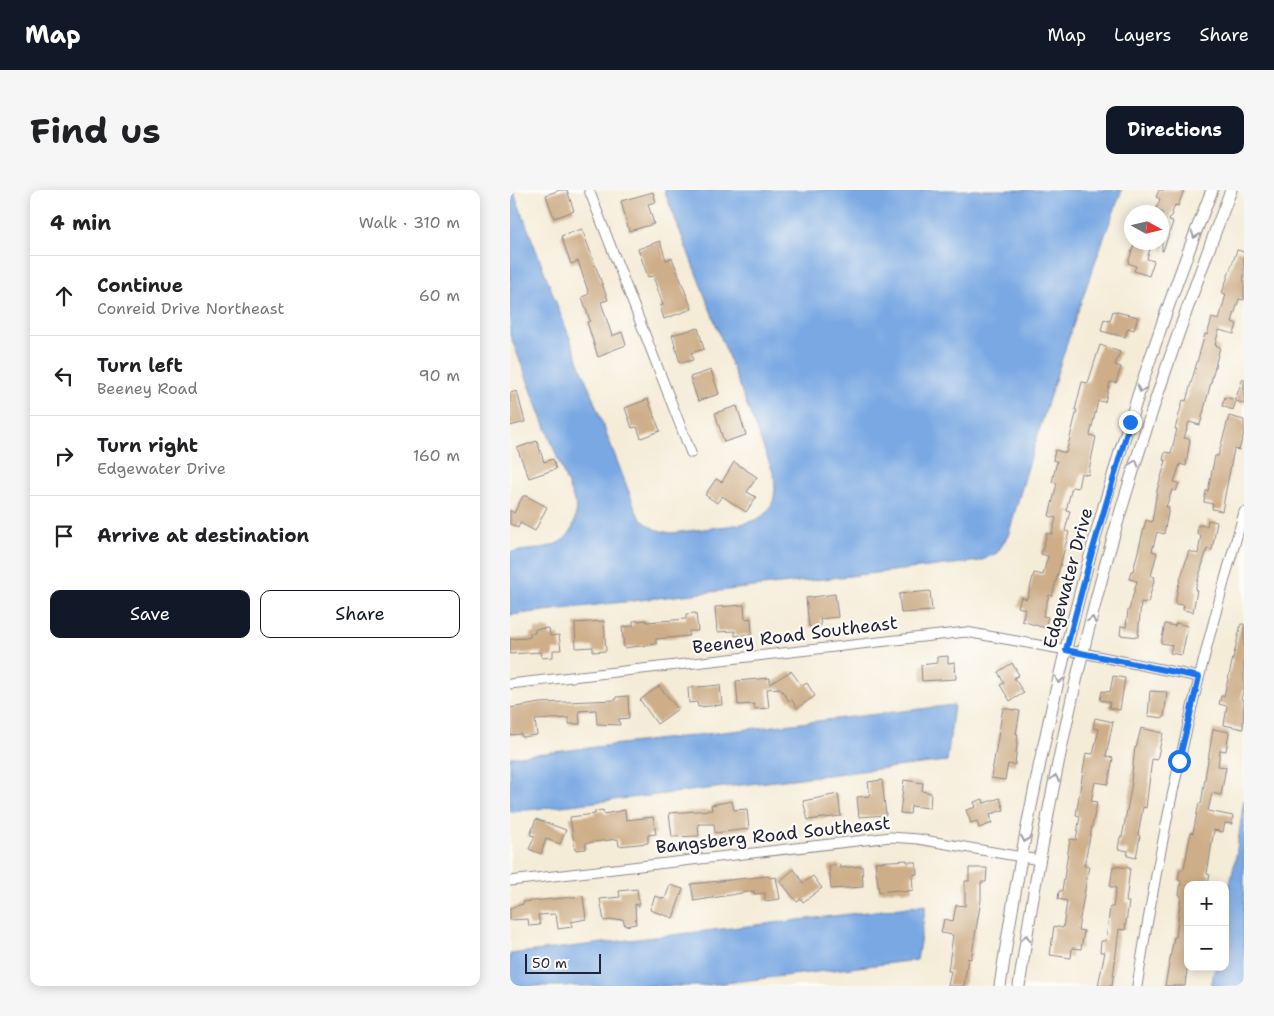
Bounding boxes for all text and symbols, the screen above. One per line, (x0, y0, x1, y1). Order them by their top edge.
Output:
text: Map (25, 19, 81, 51)
text: Map (1048, 23, 1086, 47)
text: Layers (1114, 23, 1171, 47)
text: Share (1199, 23, 1249, 47)
button: Directions (1106, 106, 1244, 154)
text: Find us (30, 107, 161, 154)
north arrow (1124, 205, 1169, 250)
text: 4 min (50, 209, 111, 237)
text: Walk · 310 m (359, 212, 460, 233)
one-way arrow (1191, 231, 1201, 239)
text: Continue (97, 273, 183, 298)
icon: ahead (50, 282, 78, 310)
text: 60 m (419, 285, 460, 306)
text: Conreid Drive Northeast (97, 298, 284, 319)
text: Turn left (97, 353, 183, 378)
icon: left (50, 362, 78, 390)
text: 90 m (419, 365, 460, 386)
text: Beeney Road (97, 378, 198, 399)
one-way arrow (1136, 384, 1146, 392)
route end (1119, 411, 1142, 434)
text: Turn right (97, 433, 198, 458)
icon: right (50, 442, 78, 470)
text: 160 m (413, 445, 460, 466)
text: Edgewater Drive (97, 458, 226, 479)
one-way arrow (1130, 459, 1140, 468)
street label: Edgewater Drive (1038, 505, 1098, 651)
icon: arrive (50, 522, 78, 550)
text: Arrive at destination (97, 523, 309, 548)
button: Save (50, 590, 250, 638)
button: Share (260, 590, 460, 638)
street label: Beeney Road Southeast (691, 610, 899, 659)
one-way arrow (1086, 615, 1097, 624)
one-way arrow (1054, 675, 1065, 684)
route start (1168, 750, 1191, 773)
one-way arrow (1049, 773, 1060, 782)
street label: Bangsberg Road Southeast (655, 811, 892, 859)
one-way arrow (1020, 834, 1030, 843)
map controls (1184, 881, 1229, 971)
button: + (1184, 881, 1229, 926)
button: − (1184, 926, 1229, 971)
one-way arrow (1020, 933, 1031, 941)
scale bar (525, 951, 601, 974)
text: 50 m (532, 954, 567, 972)

